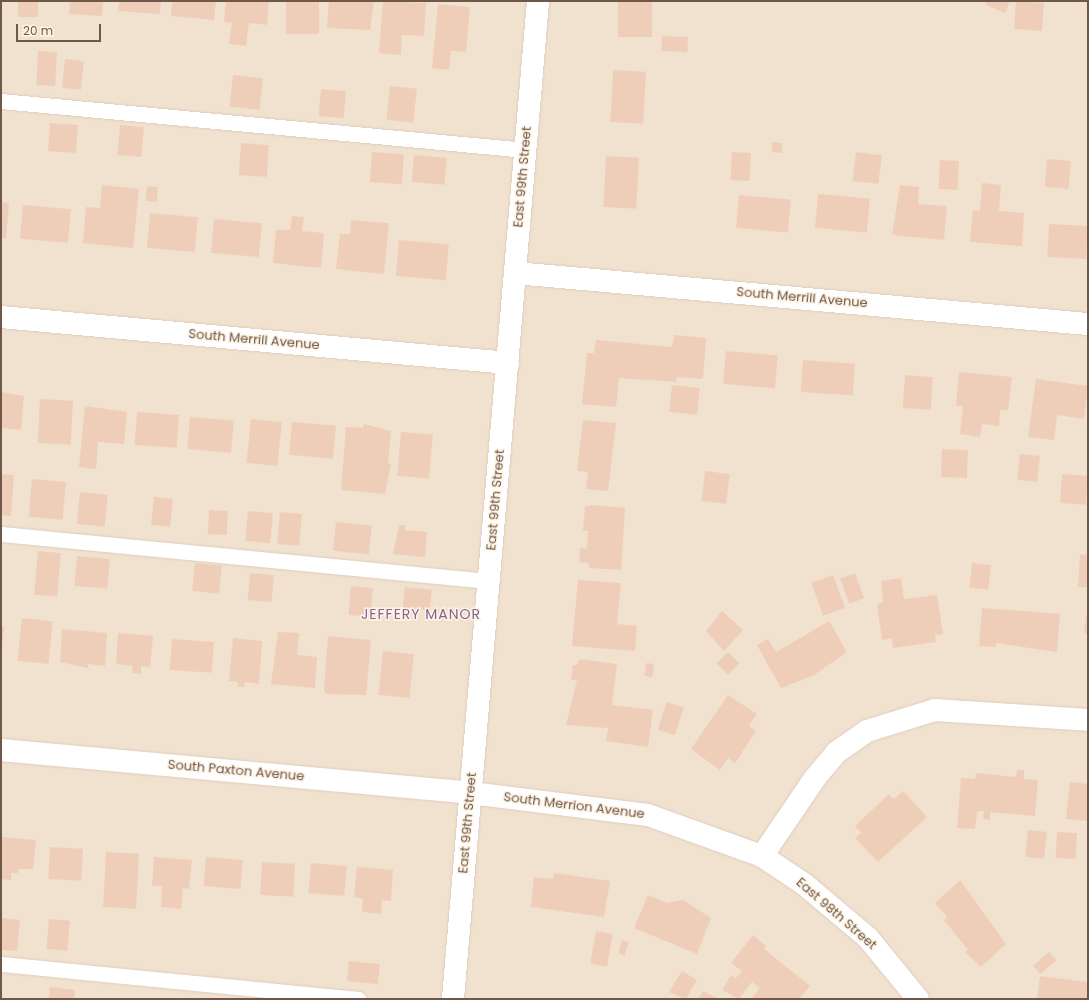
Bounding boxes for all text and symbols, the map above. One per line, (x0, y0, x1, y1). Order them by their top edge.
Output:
scale bar (18, 16, 103, 42)
text: 20 m (23, 22, 53, 39)
street label: East 99th Street (511, 126, 535, 228)
street label: South Merrill Avenue (736, 284, 868, 312)
street label: South Merrill Avenue (188, 326, 320, 354)
street label: East 99th Street (484, 449, 508, 551)
district label: JEFFERY MANOR (361, 606, 481, 622)
street label: South Paxton Avenue (167, 757, 305, 785)
street label: East 99th Street (456, 772, 480, 874)
street label: South Merrion Avenue (503, 790, 645, 822)
street label: East 98th Street (793, 875, 879, 953)

